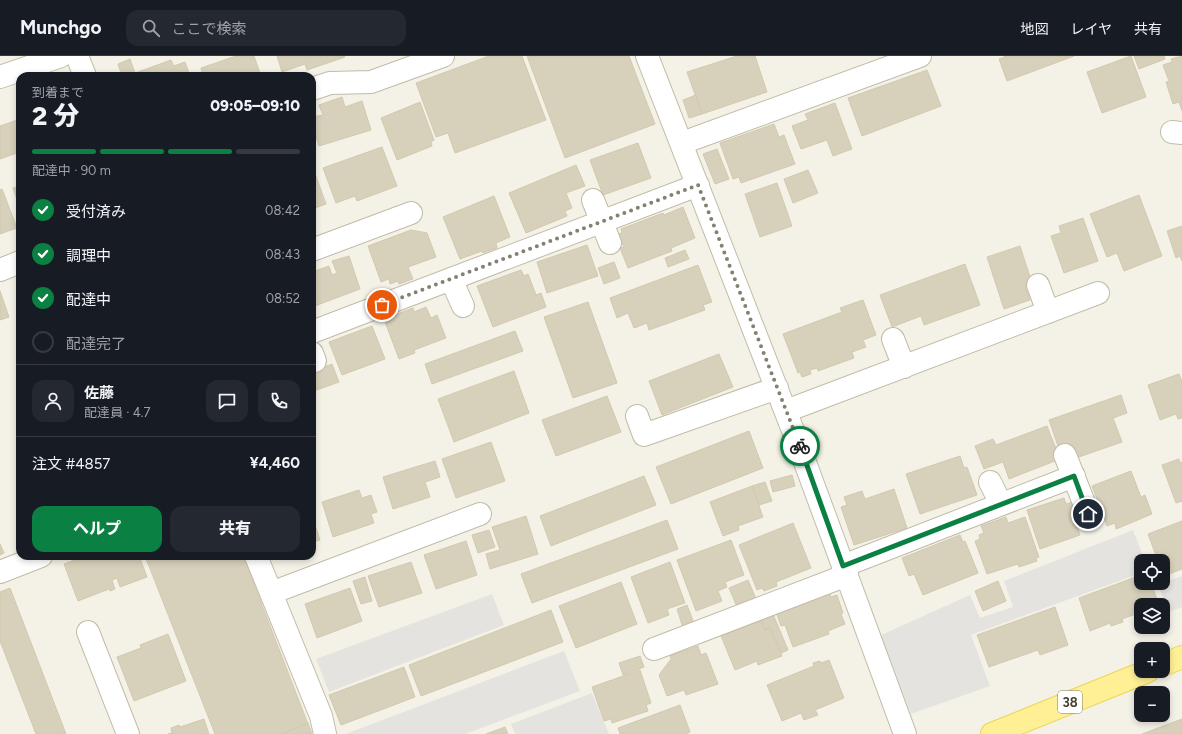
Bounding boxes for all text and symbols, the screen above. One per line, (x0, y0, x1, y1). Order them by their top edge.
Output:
search box (126, 10, 406, 46)
text: Munchgo (20, 16, 102, 39)
icon: search (140, 17, 162, 39)
text: ここで検索 (172, 20, 247, 38)
text: 地図 (1020, 21, 1048, 38)
text: レイヤ (1070, 21, 1112, 38)
text: 共有 (1134, 21, 1162, 38)
text: 到着まで (32, 85, 84, 100)
text: 09:05–09:10 (210, 97, 300, 115)
text: 2 分 (32, 100, 79, 132)
text: 配達中 · 90 m (32, 163, 111, 178)
icon: check (32, 199, 54, 221)
text: 受付済み (66, 203, 126, 221)
text: 08:42 (265, 203, 300, 218)
icon: check (32, 243, 54, 265)
text: 調理中 (66, 247, 111, 265)
text: 08:43 (265, 247, 300, 262)
icon: check (32, 287, 54, 309)
pin (365, 288, 399, 322)
text: 配達中 (66, 291, 111, 309)
text: 08:52 (266, 291, 300, 306)
icon: bag (371, 294, 393, 316)
text: 配達完了 (66, 335, 126, 353)
button: person (32, 380, 74, 422)
button: chat (206, 380, 248, 422)
button: phone (258, 380, 300, 422)
text: 佐藤 (84, 384, 114, 402)
text: 配達員 · 4.7 (84, 405, 150, 420)
courier (780, 426, 820, 466)
icon: bike (789, 435, 811, 457)
text: ¥4,460 (250, 454, 300, 472)
text: 注文 #4857 (32, 455, 110, 473)
pin (1071, 497, 1105, 531)
icon: home (1077, 503, 1099, 525)
button: ヘルプ (32, 506, 162, 552)
button: 共有 (170, 506, 300, 552)
map controls (1134, 554, 1170, 722)
button: locate (1134, 554, 1170, 590)
button: layers (1134, 598, 1170, 634)
button: + (1134, 642, 1170, 678)
button: − (1134, 686, 1170, 722)
road number: 38 (1058, 691, 1082, 713)

